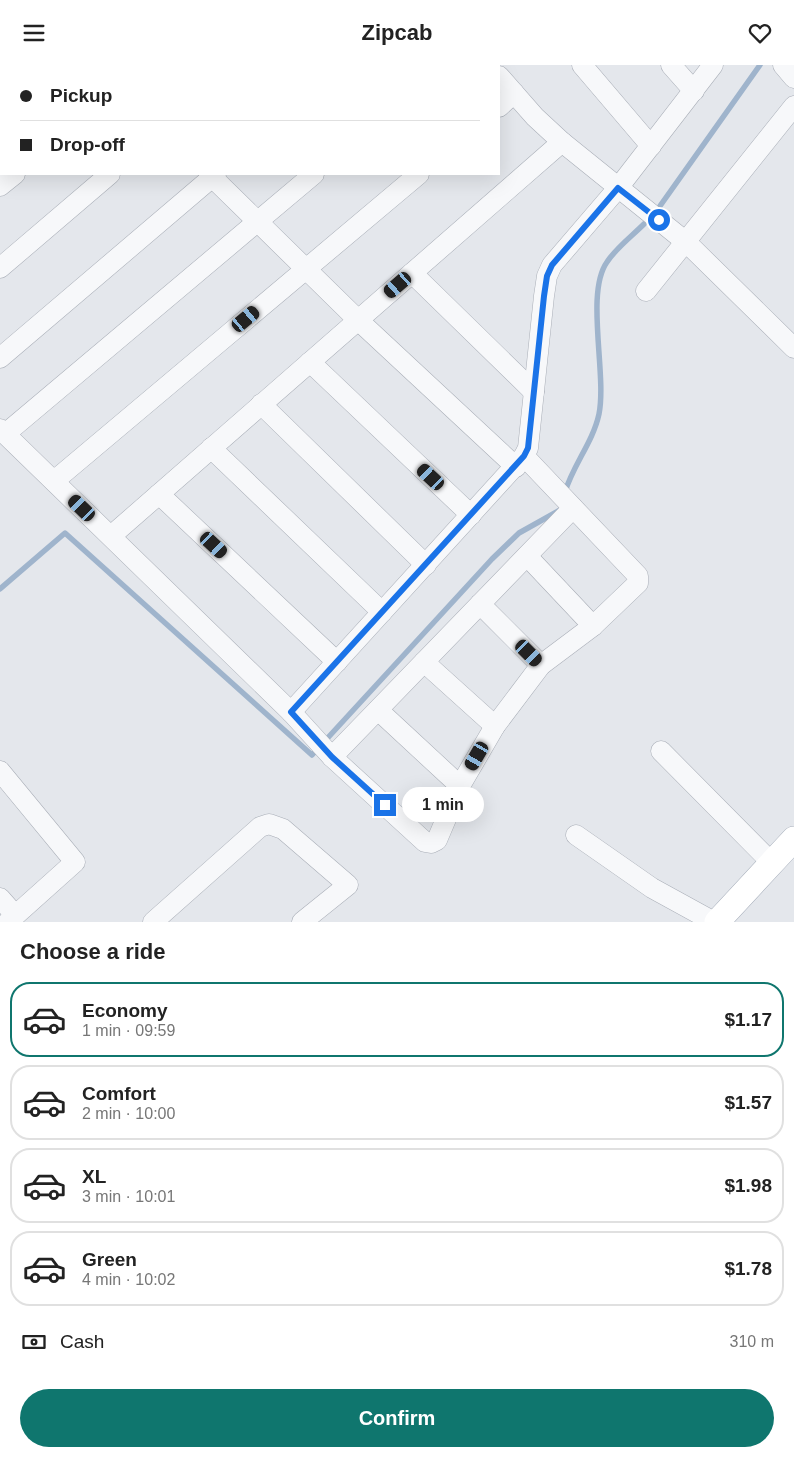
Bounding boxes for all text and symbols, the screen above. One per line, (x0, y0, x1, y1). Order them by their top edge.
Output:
icon: menu (20, 19, 48, 47)
icon: heart (746, 19, 774, 47)
text: Zipcab (362, 20, 432, 45)
text: Pickup (50, 85, 112, 106)
text: Drop-off (50, 134, 125, 155)
route start (648, 209, 670, 231)
car (381, 269, 414, 301)
car (229, 304, 262, 334)
car (414, 461, 447, 493)
car (65, 492, 98, 524)
car (197, 529, 230, 561)
car (513, 637, 544, 669)
car (463, 739, 490, 773)
callout: 1 min (402, 787, 485, 823)
route end (374, 794, 396, 816)
text: 1 min (422, 796, 464, 813)
text: Choose a ride (20, 939, 165, 964)
icon: car (22, 997, 67, 1042)
text: Economy (82, 1000, 168, 1021)
text: $1.17 (724, 1009, 772, 1030)
text: 1 min · 09:59 (82, 1022, 175, 1039)
icon: car (22, 1080, 67, 1125)
text: Comfort (82, 1083, 156, 1104)
text: $1.57 (724, 1092, 772, 1113)
text: 2 min · 10:00 (82, 1105, 175, 1122)
icon: car (22, 1163, 67, 1208)
text: XL (82, 1166, 106, 1187)
text: $1.98 (724, 1175, 772, 1196)
text: 3 min · 10:01 (82, 1188, 175, 1205)
icon: car (22, 1246, 67, 1291)
text: Green (82, 1249, 137, 1270)
text: $1.78 (724, 1258, 772, 1279)
text: 4 min · 10:02 (82, 1271, 175, 1288)
icon: cash (20, 1328, 48, 1356)
text: Cash (60, 1331, 104, 1352)
text: 310 m (730, 1333, 774, 1350)
button: Confirm (20, 1389, 774, 1447)

